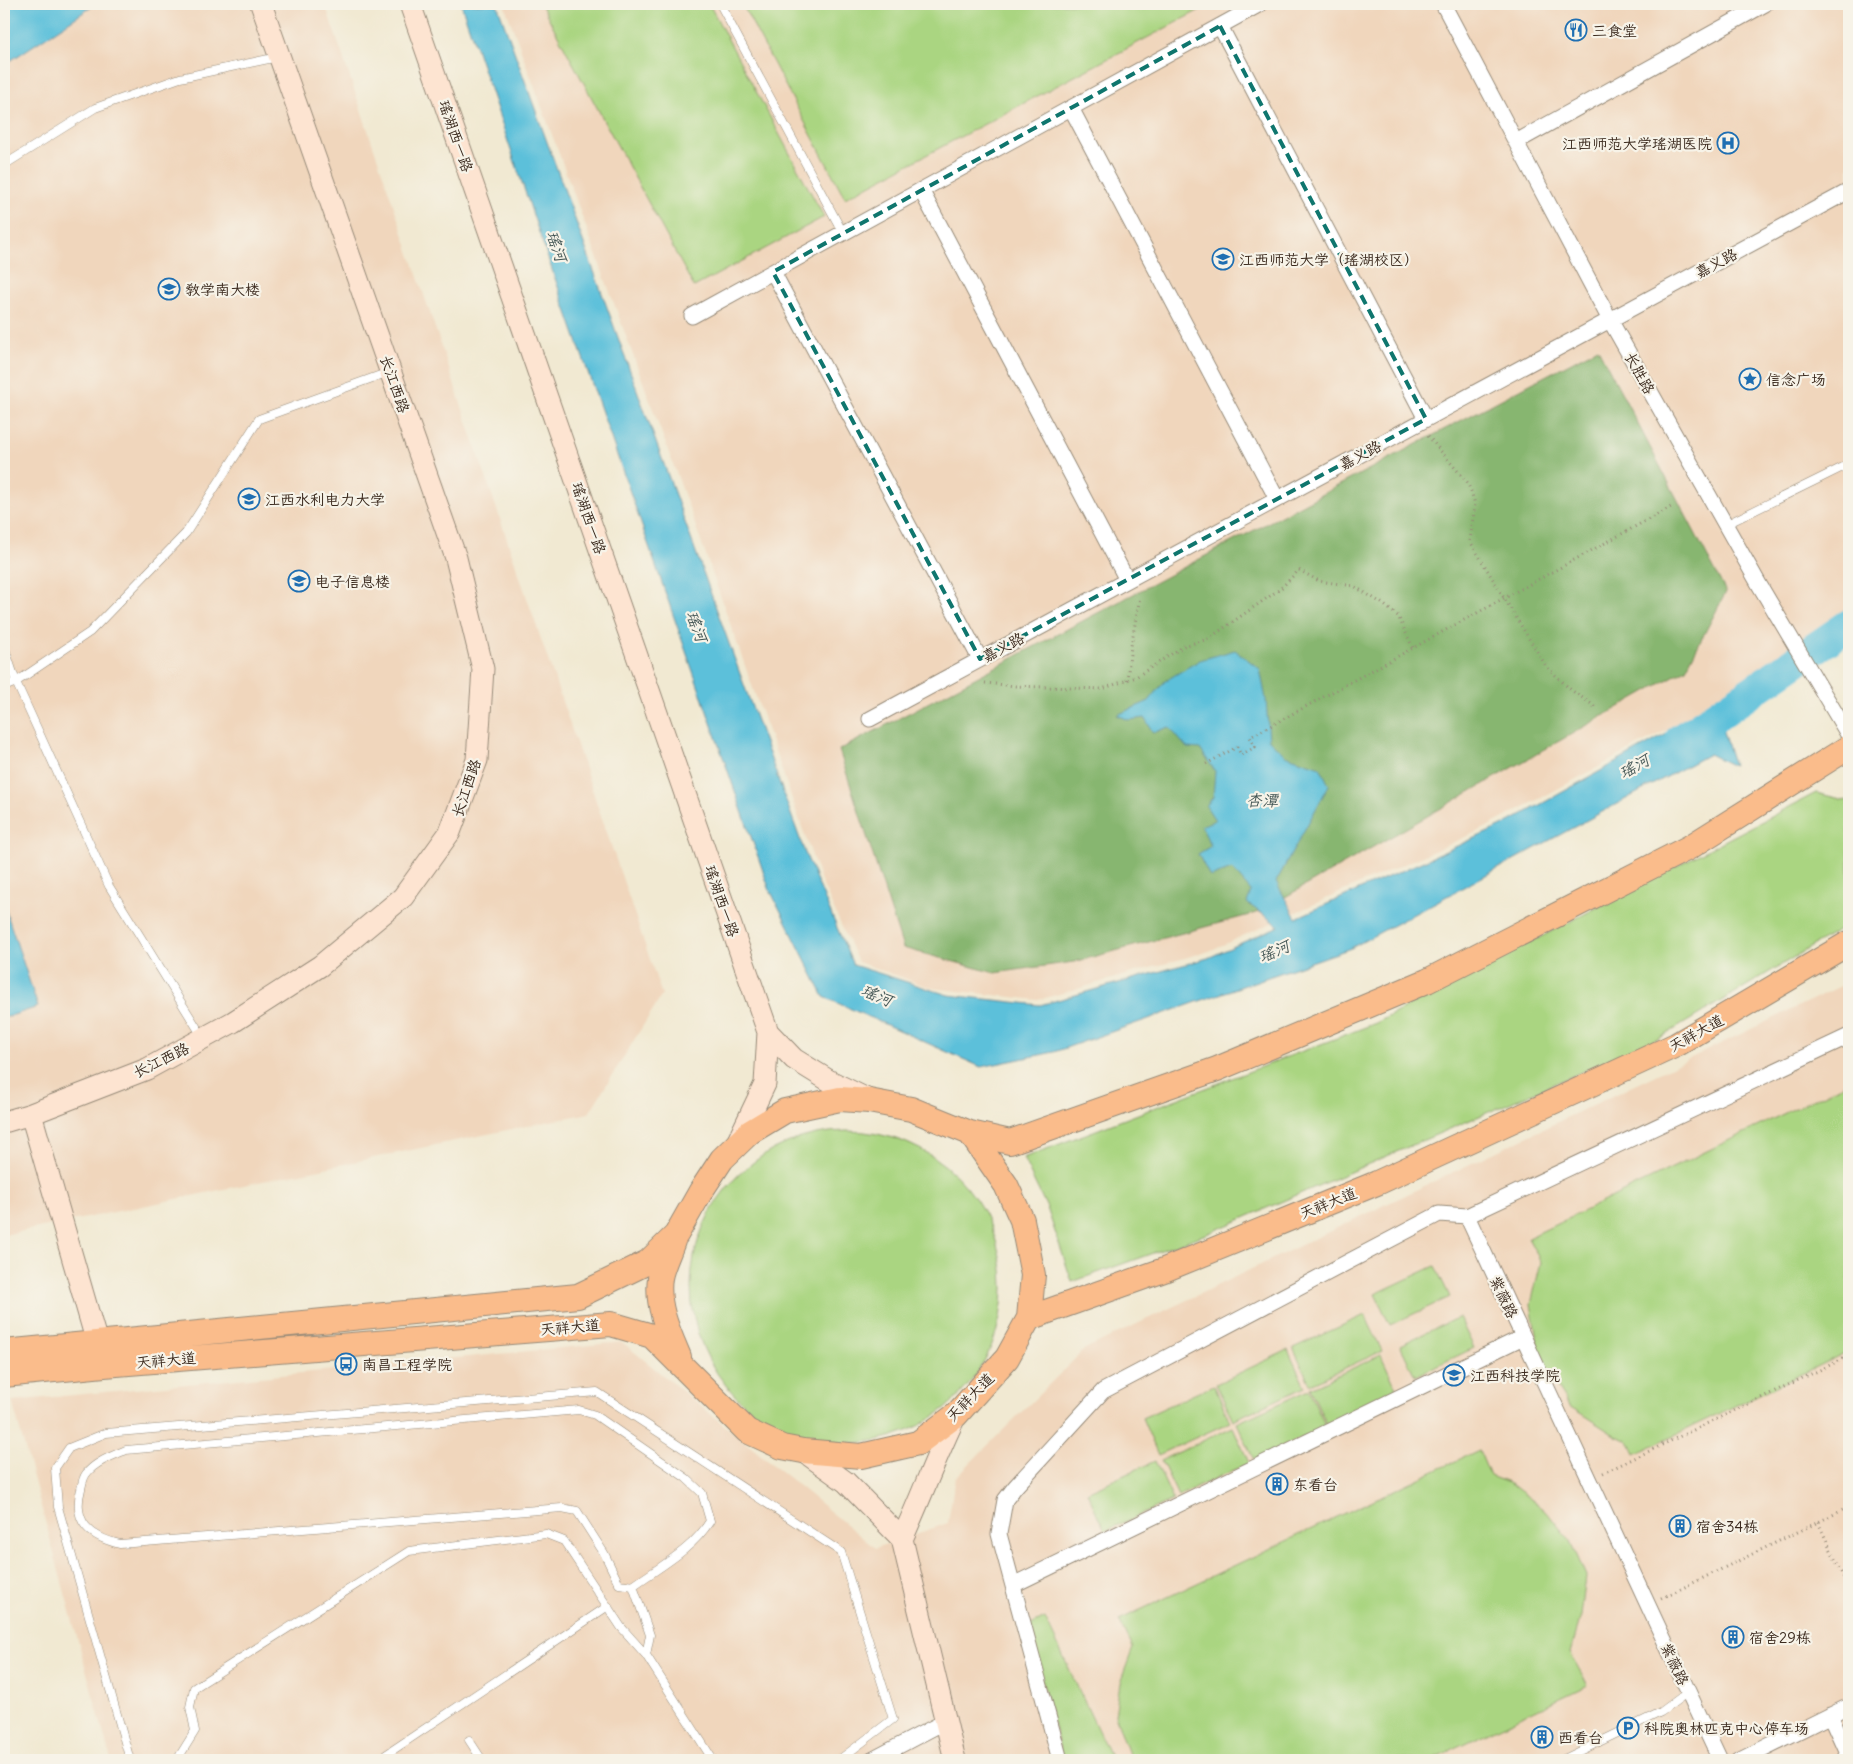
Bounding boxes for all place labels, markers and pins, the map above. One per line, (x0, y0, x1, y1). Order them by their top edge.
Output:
restaurant icon: 三食堂 (1564, 18, 1588, 42)
place label: 三食堂 (1592, 21, 1637, 40)
hospital icon: 江西师范大学瑶湖医院 (1716, 131, 1740, 155)
place label: 江西师范大学瑶湖医院 (1562, 134, 1712, 153)
school or university icon: 江西师范大学（瑶湖校区） (1211, 247, 1235, 271)
place label: 江西师范大学（瑶湖校区） (1239, 250, 1419, 269)
school or university icon: 教学南大楼 (157, 277, 181, 301)
place label: 教学南大楼 (185, 280, 260, 299)
place icon: 信念广场 (1738, 367, 1762, 391)
place label: 信念广场 (1766, 370, 1826, 389)
school or university icon: 江西水利电力大学 (237, 487, 261, 511)
place label: 江西水利电力大学 (265, 490, 385, 509)
school or university icon: 电子信息楼 (287, 569, 311, 593)
place label: 电子信息楼 (315, 572, 390, 591)
bus stop icon: 南昌工程学院 (334, 1352, 358, 1376)
place label: 南昌工程学院 (362, 1355, 452, 1374)
school or university icon: 江西科技学院 (1442, 1363, 1466, 1387)
place label: 江西科技学院 (1470, 1366, 1560, 1385)
building icon: 东看台 (1265, 1472, 1289, 1496)
place label: 东看台 (1293, 1475, 1338, 1494)
building icon: 宿舍34栋 (1668, 1514, 1692, 1538)
place label: 宿舍34栋 (1696, 1517, 1758, 1536)
building icon: 宿舍29栋 (1721, 1625, 1745, 1649)
place label: 宿舍29栋 (1749, 1628, 1811, 1647)
parking icon: 科院奥林匹克中心停车场 (1616, 1716, 1640, 1740)
place label: 科院奥林匹克中心停车场 (1644, 1719, 1809, 1738)
building icon: 西看台 (1530, 1725, 1554, 1749)
place label: 西看台 (1558, 1728, 1603, 1747)

